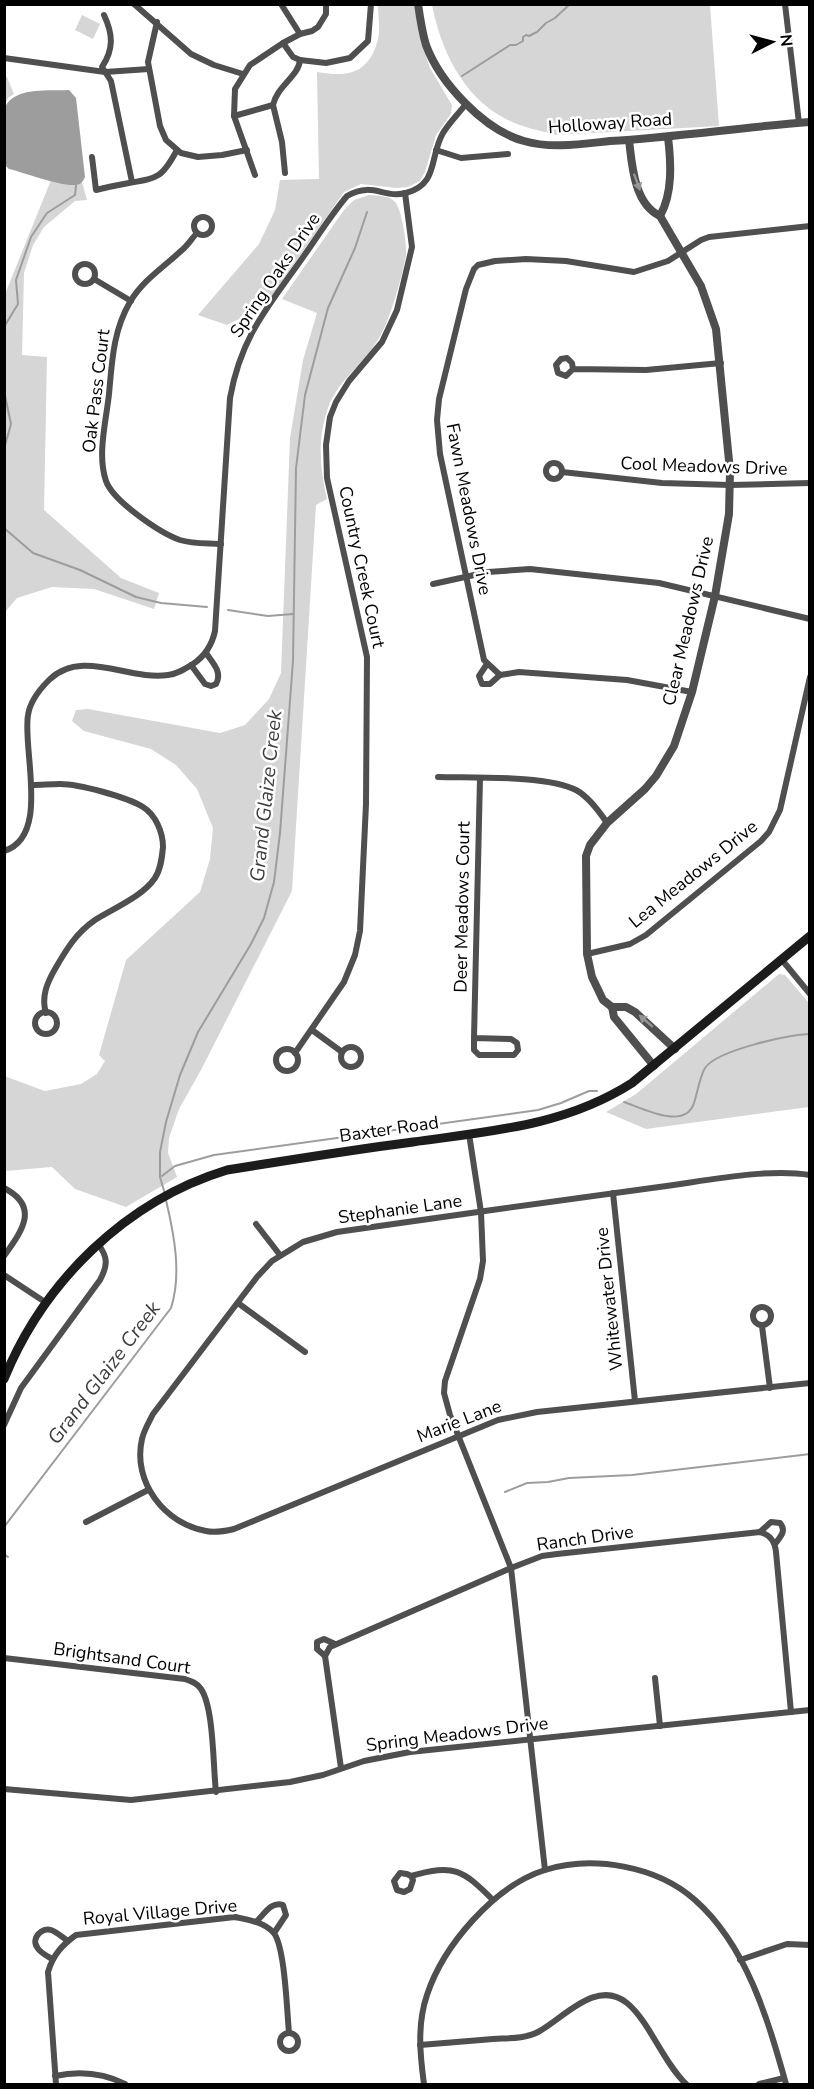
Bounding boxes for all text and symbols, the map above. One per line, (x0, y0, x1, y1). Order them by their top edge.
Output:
north arrow (742, 12, 802, 72)
text: N (774, 33, 797, 48)
street label: Holloway Road (547, 107, 673, 139)
one-way arrow (632, 173, 642, 191)
street label: Spring Oaks Drive (224, 208, 326, 342)
street label: Oak Pass Court (77, 327, 116, 454)
street label: Fawn Meadows Drive (441, 421, 497, 597)
street label: Cool Meadows Drive (620, 451, 788, 481)
street label: Country Creek Court (333, 484, 391, 651)
street label: Clear Meadows Drive (657, 534, 719, 708)
water label: Grand Glaize Creek (244, 708, 289, 883)
street label: Lea Meadows Drive (624, 815, 762, 933)
street label: Deer Meadows Court (449, 820, 476, 993)
one-way arrow (639, 1015, 654, 1028)
street label: Baxter Road (338, 1110, 440, 1148)
street label: Stephanie Lane (337, 1188, 463, 1230)
street label: Whitewater Drive (590, 1226, 628, 1372)
water label: Grand Glaize Creek (41, 1295, 167, 1450)
street label: Marie Lane (413, 1394, 505, 1448)
street label: Ranch Drive (535, 1519, 635, 1557)
street label: Brightsand Court (52, 1636, 193, 1680)
street label: Spring Meadows Drive (365, 1711, 549, 1757)
street label: Royal Village Drive (82, 1893, 238, 1931)

